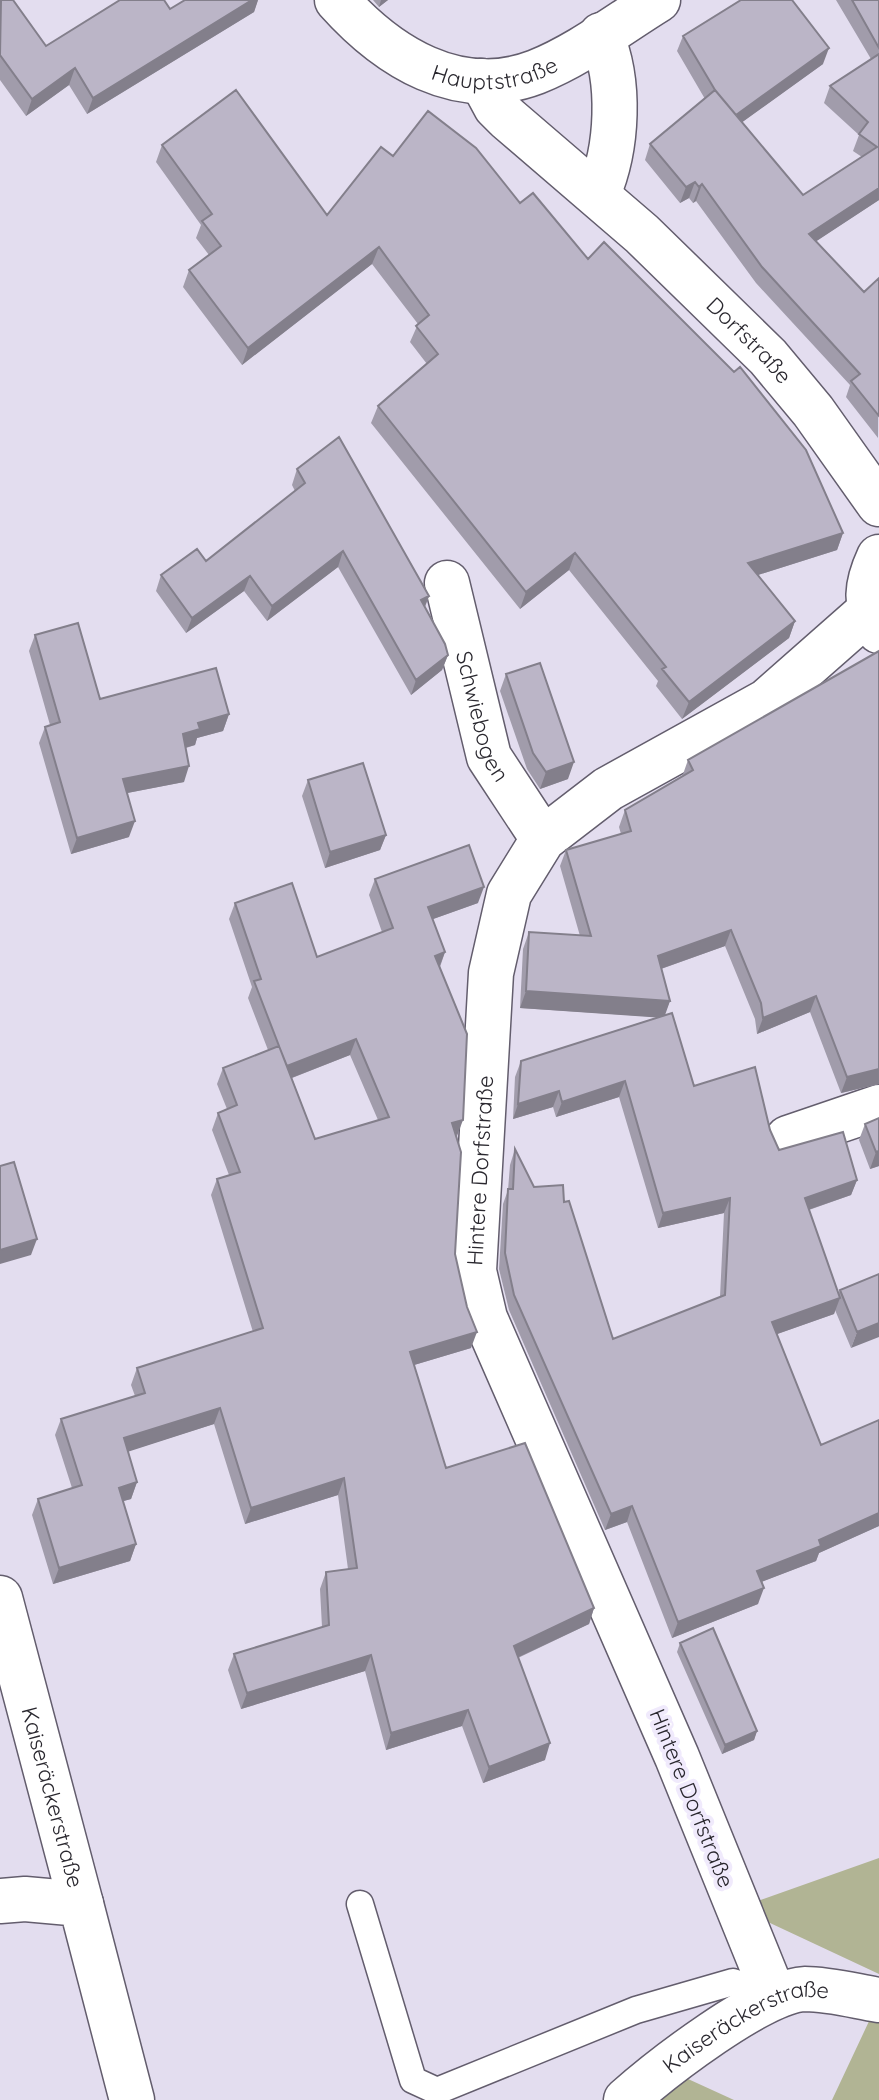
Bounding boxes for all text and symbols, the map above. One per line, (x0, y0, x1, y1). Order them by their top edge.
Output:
street label: Hauptstraße (428, 50, 562, 96)
street label: Dorfstraße (701, 291, 798, 389)
street label: Schwiebogen (450, 648, 515, 787)
street label: Hintere Dorfstraße (460, 1075, 499, 1266)
street label: Kaiseräckerstraße (15, 1704, 90, 1891)
street label: Hintere Dorfstraße (643, 1705, 741, 1891)
street label: Kaiseräckerstraße (657, 1975, 831, 2079)

